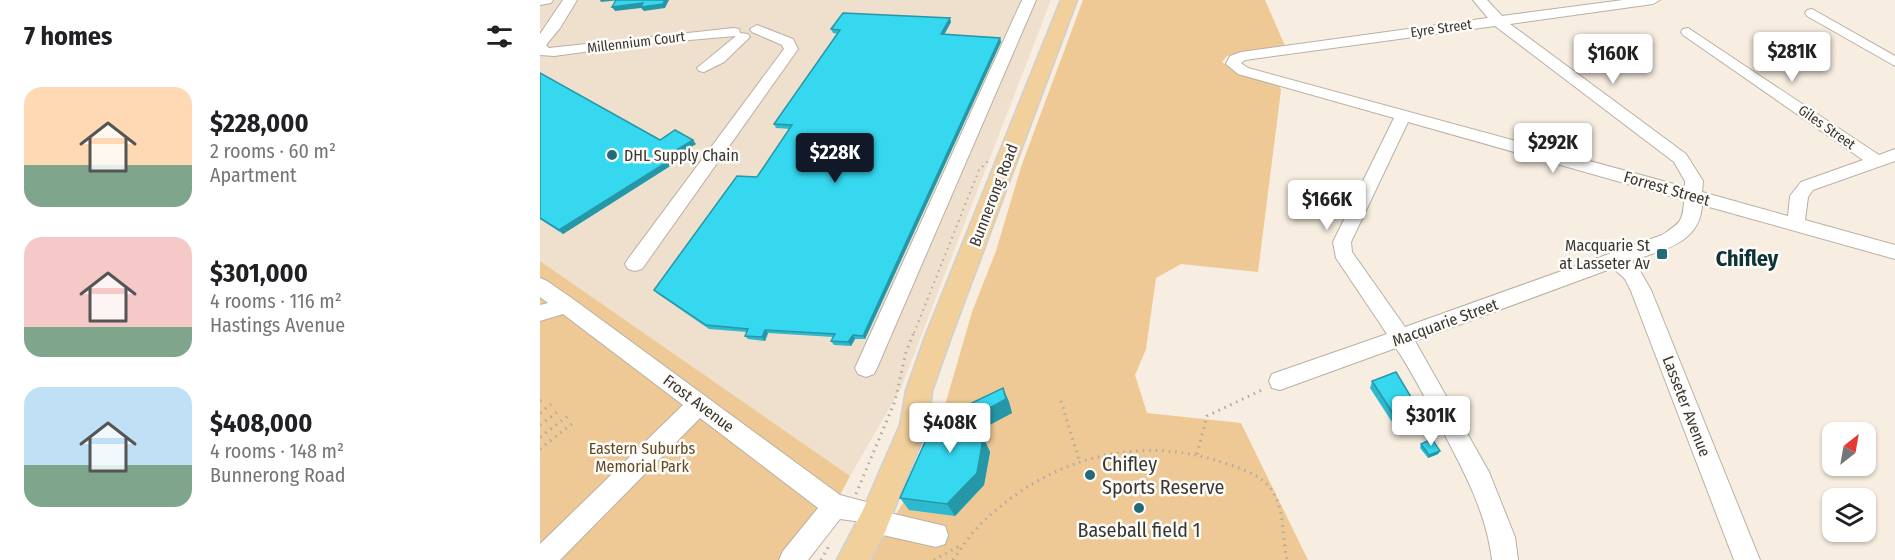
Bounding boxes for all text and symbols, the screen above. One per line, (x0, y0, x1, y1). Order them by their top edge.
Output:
street label: Eyre Street (1409, 16, 1473, 41)
icon: filters (483, 20, 516, 53)
text: 7 homes (24, 21, 112, 52)
street label: Millennium Court (586, 28, 686, 57)
pin: $281K (1750, 32, 1834, 83)
pin: $160K (1571, 34, 1655, 85)
text: $281K (1767, 39, 1817, 63)
text: $160K (1588, 41, 1638, 65)
street label: Giles Street (1795, 102, 1859, 153)
text: $228,000 (210, 108, 309, 139)
icon: home (72, 111, 144, 183)
pin: $292K (1511, 123, 1595, 174)
text: $292K (1528, 130, 1578, 154)
pin: $228K (793, 133, 877, 184)
text: 2 rooms · 60 m² (210, 139, 336, 163)
text: $228K (810, 140, 860, 164)
street label: Bunnerong Road (965, 141, 1022, 249)
place label: DHL Supply Chain (624, 146, 739, 165)
marker: DHL Supply Chain (605, 148, 619, 162)
text: Apartment (210, 163, 297, 187)
street label: Forrest Street (1622, 167, 1713, 210)
pin: $166K (1285, 180, 1369, 231)
text: $166K (1302, 187, 1352, 211)
place label: Macquarie St at Lasseter Av (1559, 236, 1651, 273)
district label: Chifley (1716, 245, 1779, 272)
marker: Macquarie St at Lasseter Av (1655, 247, 1669, 261)
text: $301,000 (210, 258, 308, 289)
icon: home (72, 261, 144, 333)
text: 4 rooms · 116 m² (210, 289, 342, 313)
street label: Macquarie Street (1390, 294, 1501, 350)
text: Hastings Avenue (210, 313, 345, 337)
street label: Lasseter Avenue (1659, 353, 1715, 459)
street label: Frost Avenue (659, 371, 738, 436)
pin: $301K (1389, 396, 1473, 447)
pin: $408K (908, 403, 992, 454)
text: $301K (1406, 403, 1456, 427)
text: $408,000 (210, 408, 312, 439)
text: $408K (923, 410, 977, 434)
icon: home (72, 411, 144, 483)
north arrow (1822, 422, 1876, 476)
map controls (1822, 422, 1876, 542)
text: 4 rooms · 148 m² (210, 439, 344, 463)
park label: Eastern Suburbs Memorial Park (589, 439, 695, 476)
place label: Chifley Sports Reserve (1102, 452, 1224, 499)
text: Bunnerong Road (210, 463, 345, 487)
marker: Chifley Sports Reserve (1083, 468, 1097, 482)
button: layers (1822, 488, 1876, 542)
marker: Baseball field 1 (1132, 501, 1146, 515)
place label: Baseball field 1 (1077, 518, 1201, 542)

